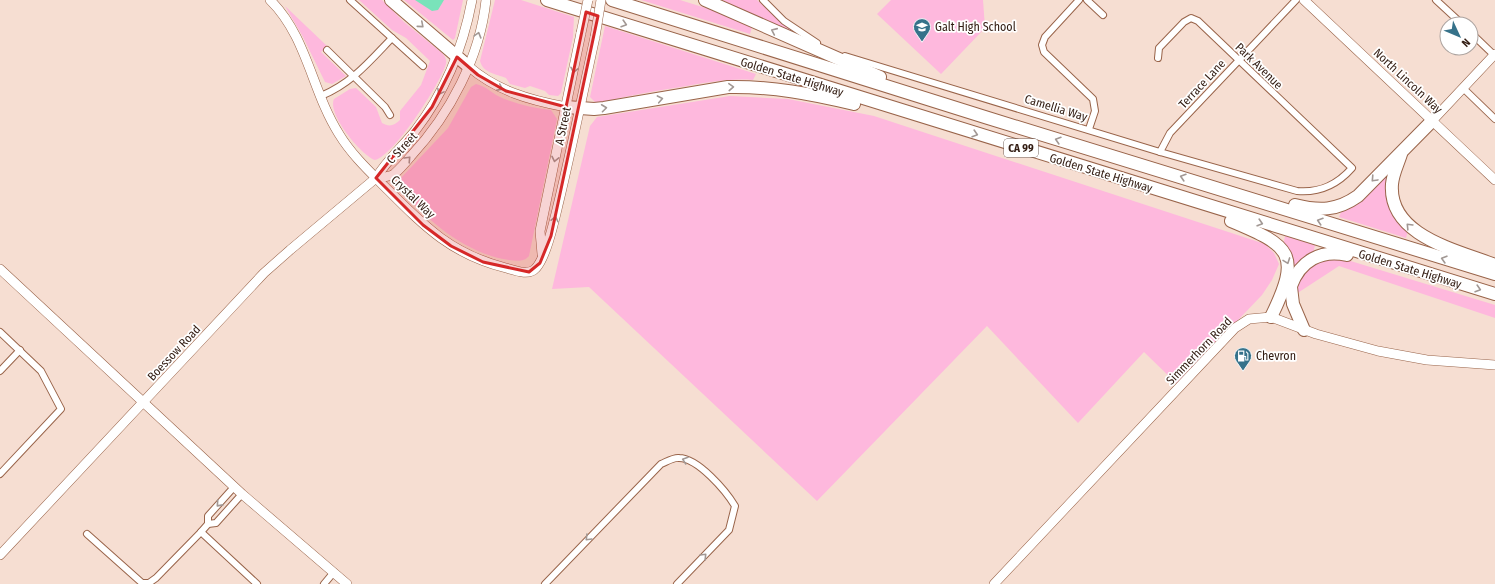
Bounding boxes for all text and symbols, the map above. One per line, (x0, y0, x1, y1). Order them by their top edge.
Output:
north arrow (1439, 16, 1479, 56)
school or university icon: Galt High School (912, 17, 932, 42)
one-way arrow (620, 19, 627, 28)
place label: Galt High School (935, 20, 1016, 34)
one-way arrow (416, 21, 424, 28)
one-way arrow (771, 27, 778, 35)
one-way arrow (473, 32, 482, 39)
text: N (1459, 36, 1473, 49)
street label: Park Avenue (1232, 40, 1286, 92)
street label: North Lincoln Way (1371, 46, 1446, 117)
street label: Golden State Highway (739, 55, 846, 100)
street label: Terrace Lane (1176, 57, 1228, 111)
one-way arrow (570, 67, 578, 73)
one-way arrow (496, 83, 504, 91)
one-way arrow (728, 83, 734, 92)
one-way arrow (438, 88, 445, 95)
street label: Camellia Way (1023, 92, 1090, 124)
one-way arrow (657, 95, 663, 103)
one-way arrow (600, 104, 607, 113)
street label: A Street (552, 106, 574, 146)
street label: C Street (384, 129, 420, 167)
one-way arrow (972, 129, 979, 138)
one-way arrow (1055, 136, 1062, 145)
road number: CA 99 (1004, 139, 1038, 157)
street label: Golden State Highway (1048, 151, 1155, 196)
one-way arrow (404, 156, 411, 164)
one-way arrow (552, 156, 560, 162)
street label: Crystal Way (388, 173, 438, 222)
one-way arrow (1179, 173, 1186, 182)
one-way arrow (1372, 174, 1379, 182)
one-way arrow (550, 216, 558, 222)
one-way arrow (1317, 217, 1324, 226)
one-way arrow (1256, 218, 1263, 226)
one-way arrow (1407, 223, 1414, 231)
street label: Golden State Highway (1357, 247, 1464, 292)
one-way arrow (1441, 255, 1448, 264)
one-way arrow (1282, 257, 1290, 264)
one-way arrow (1474, 284, 1481, 293)
street label: Simmerhorn Road (1163, 314, 1235, 388)
street label: Boessow Road (145, 322, 203, 384)
fuel station icon: Chevron (1233, 346, 1253, 371)
place label: Chevron (1256, 349, 1296, 363)
one-way arrow (682, 456, 689, 464)
one-way arrow (216, 499, 223, 507)
one-way arrow (585, 533, 593, 541)
one-way arrow (699, 553, 707, 561)

